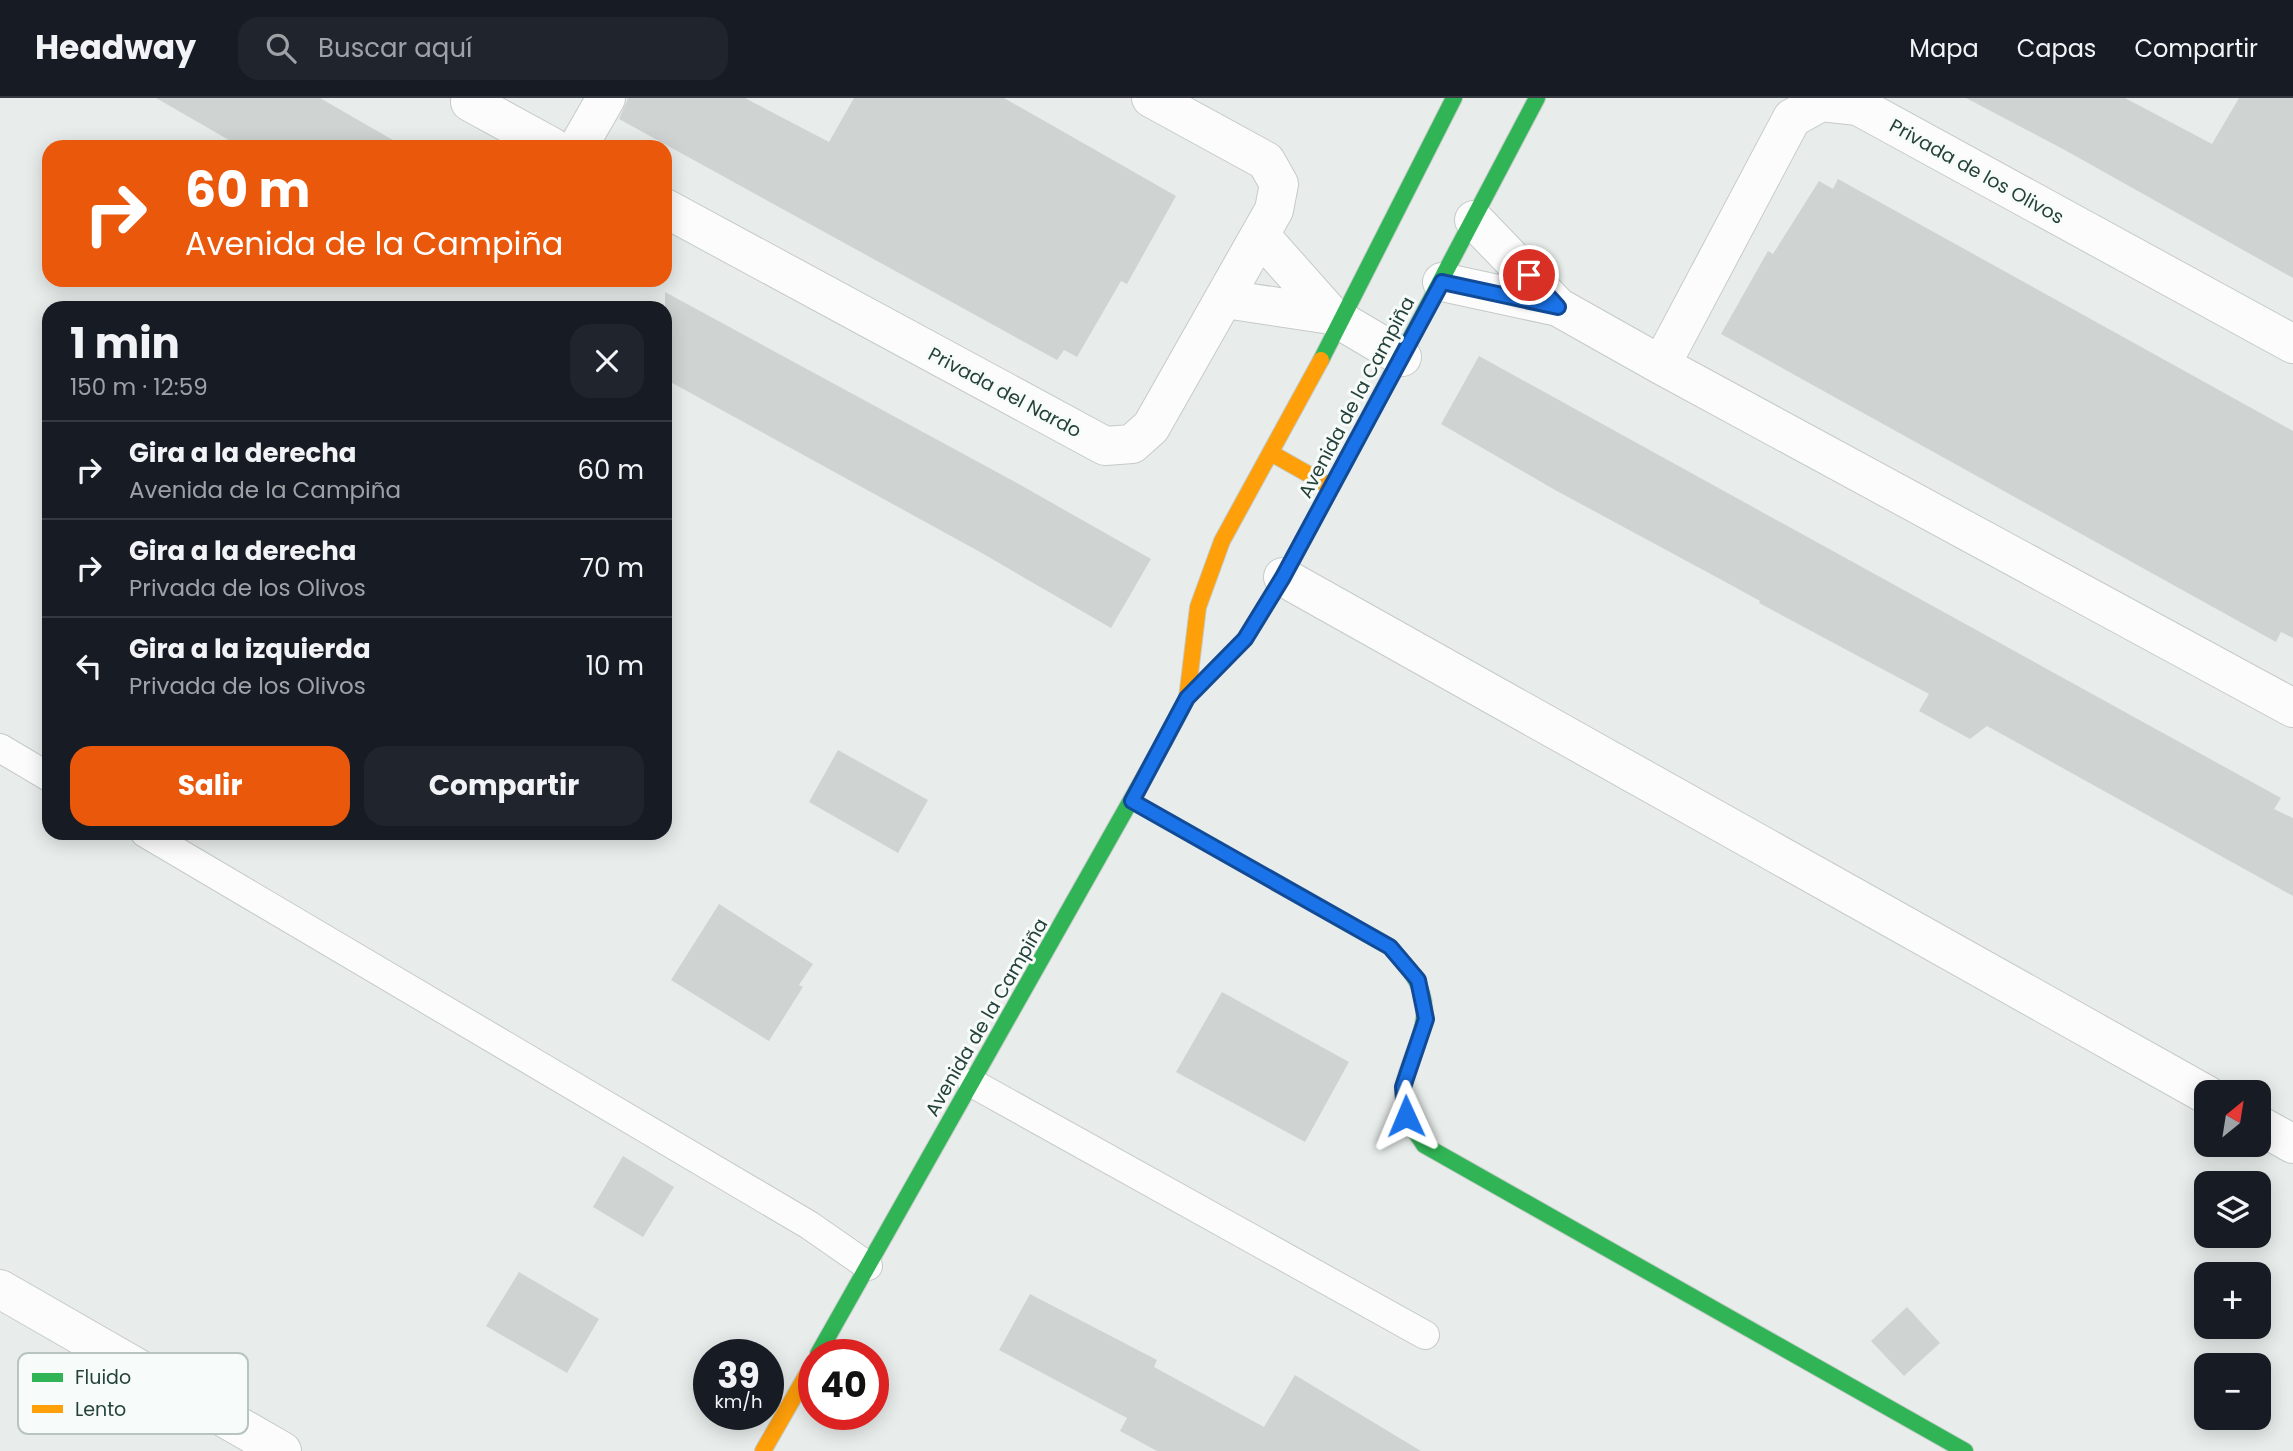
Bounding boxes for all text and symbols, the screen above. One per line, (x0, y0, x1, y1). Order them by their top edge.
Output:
search box (238, 17, 728, 80)
text: Headway (35, 24, 196, 71)
icon: search (262, 29, 300, 67)
text: Buscar aquí (318, 30, 472, 66)
text: Mapa (1909, 32, 1979, 65)
text: Capas (2017, 32, 2096, 65)
text: Compartir (2134, 32, 2258, 65)
street label: Privada de los Olivos (1885, 112, 2069, 231)
text: 60 m (185, 156, 310, 224)
icon: right (70, 168, 161, 259)
text: Avenida de la Campiña (185, 221, 564, 266)
pin (1499, 245, 1559, 305)
icon: arrive (1510, 256, 1548, 294)
street label: Avenida de la Campiña (1292, 292, 1421, 503)
text: 1 min (70, 314, 180, 373)
button: close (570, 324, 644, 398)
street label: Privada del Nardo (924, 341, 1086, 444)
text: 150 m · 12:59 (70, 371, 208, 403)
text: Gira a la derecha (129, 435, 357, 471)
icon: right (70, 451, 108, 489)
text: 60 m (577, 452, 644, 488)
text: Avenida de la Campiña (129, 474, 401, 506)
text: Gira a la derecha (129, 533, 357, 569)
icon: right (70, 549, 108, 587)
text: 70 m (580, 550, 644, 586)
text: Privada de los Olivos (129, 572, 366, 604)
text: Gira a la izquierda (129, 631, 371, 667)
icon: left (70, 647, 108, 685)
text: 10 m (586, 648, 644, 684)
text: Privada de los Olivos (129, 670, 366, 702)
button: Salir (70, 746, 350, 826)
button: Compartir (364, 746, 644, 826)
street label: Avenida de la Campiña (919, 913, 1054, 1121)
position arrow (1369, 1079, 1443, 1153)
north arrow (2194, 1080, 2272, 1157)
map controls (2194, 1080, 2271, 1430)
button: layers (2194, 1171, 2271, 1248)
button: + (2194, 1262, 2271, 1339)
speed limit sign: 40 (798, 1339, 889, 1430)
text: 39 (717, 1351, 760, 1400)
legend (18, 1353, 248, 1434)
button: − (2194, 1353, 2271, 1430)
text: Fluido (75, 1364, 131, 1391)
text: km/h (715, 1389, 762, 1414)
text: Lento (75, 1396, 126, 1423)

